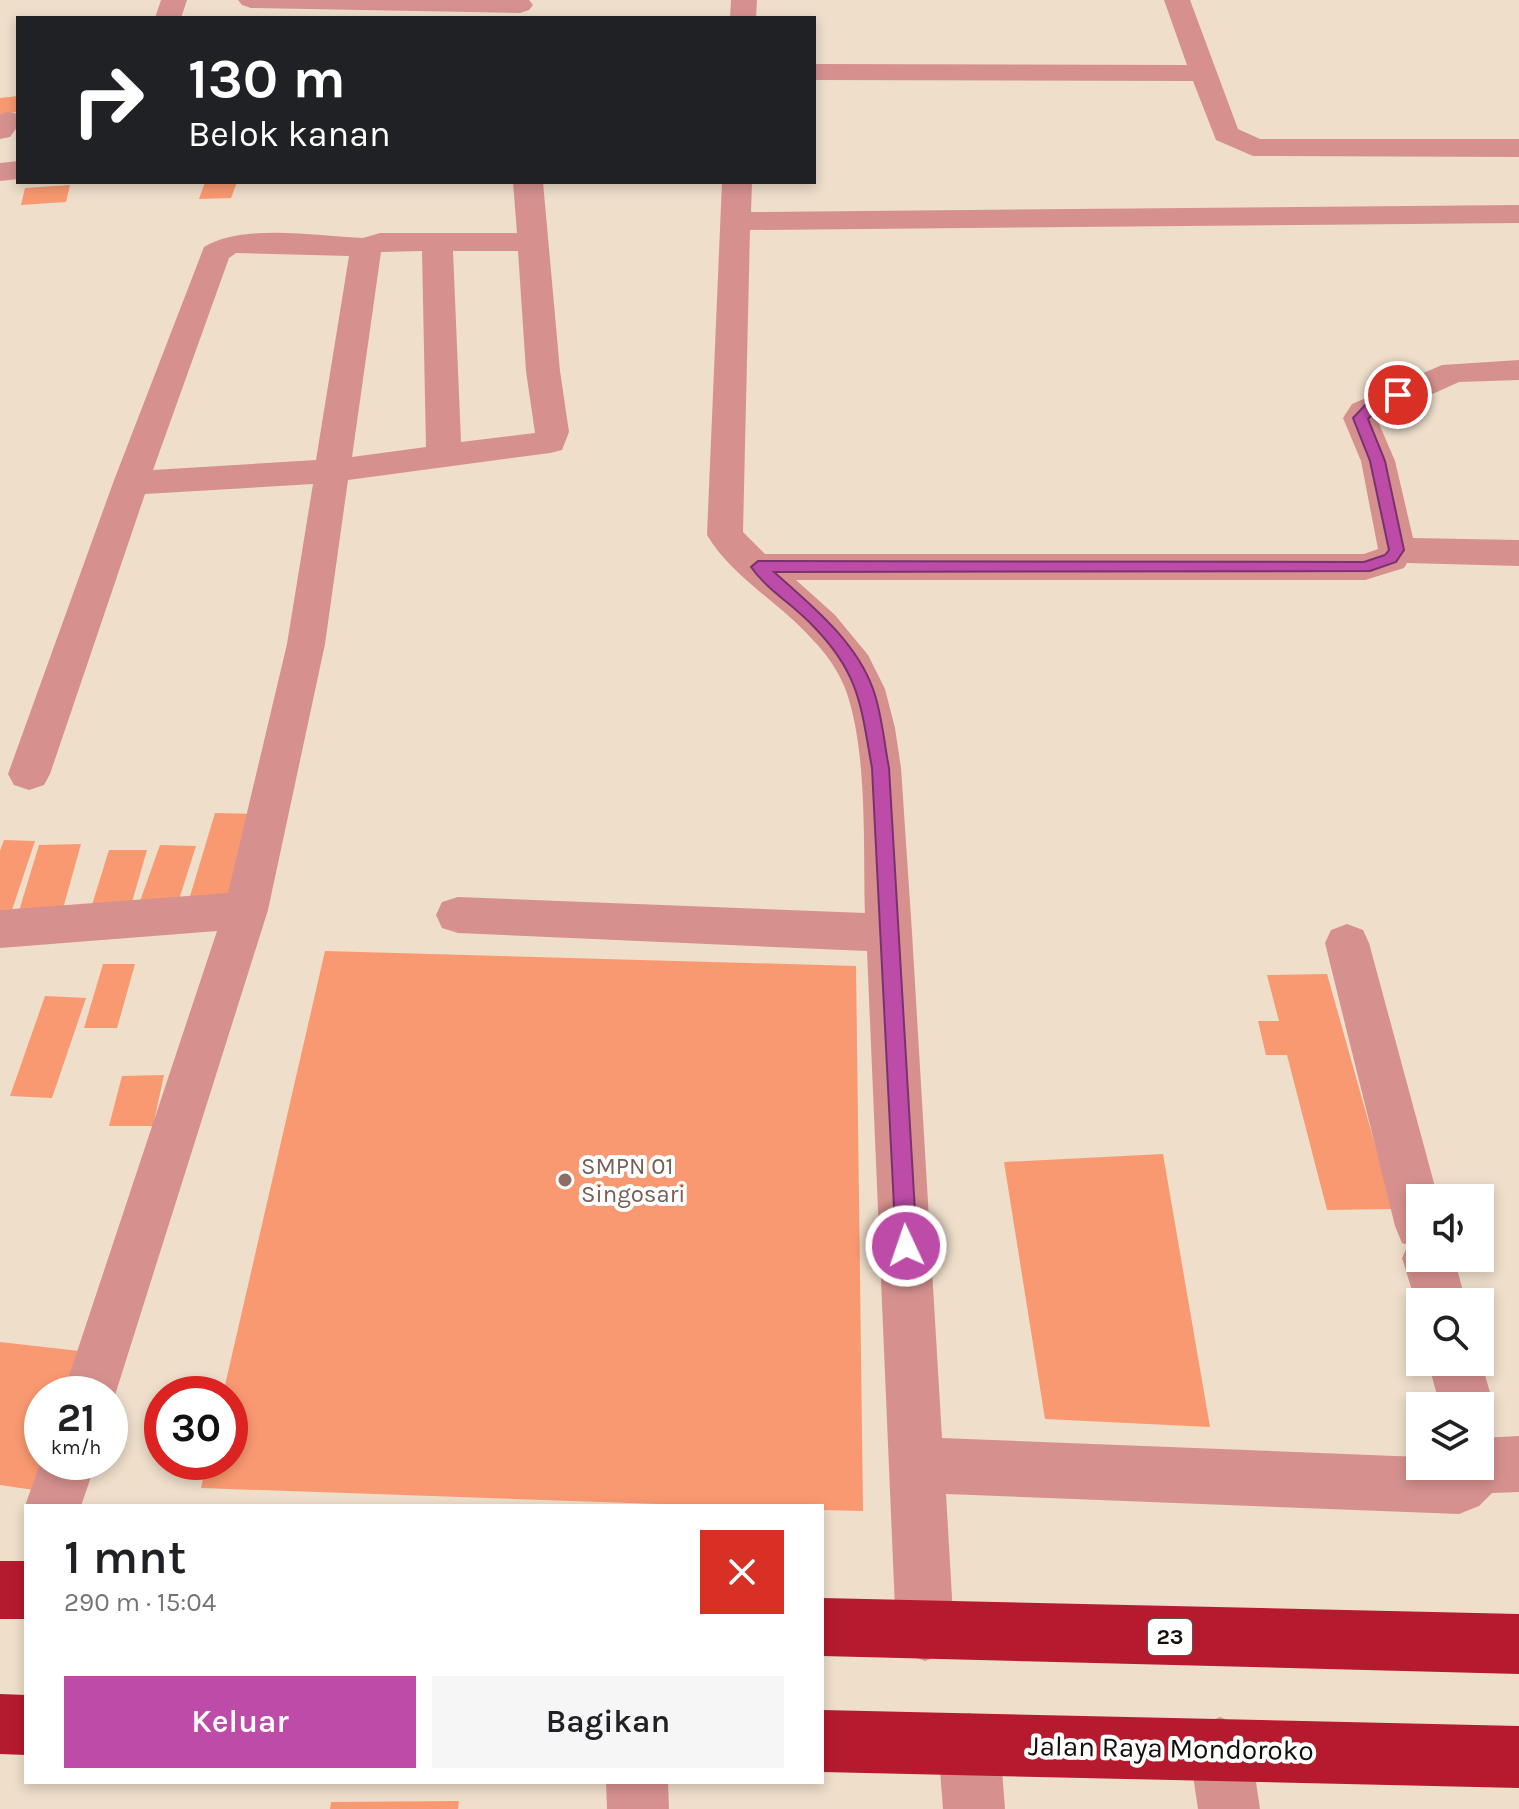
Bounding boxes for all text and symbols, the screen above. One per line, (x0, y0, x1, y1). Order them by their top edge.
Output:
text: 130 m (188, 46, 346, 111)
icon: right (56, 48, 160, 152)
text: Belok kanan (188, 113, 391, 155)
pin (1364, 361, 1432, 429)
icon: arrive (1376, 373, 1420, 417)
place label: SMPN 01 Singosari (581, 1152, 685, 1208)
marker: SMPN 01 Singosari (556, 1171, 574, 1189)
map controls (1406, 1184, 1494, 1480)
button: sound (1406, 1184, 1494, 1272)
position arrow (864, 1204, 948, 1288)
button: search (1406, 1288, 1494, 1376)
speed limit sign: 30 (144, 1376, 248, 1480)
button: layers (1406, 1392, 1494, 1480)
text: 21 (57, 1394, 95, 1441)
text: km/h (51, 1436, 101, 1459)
text: 1 mnt (64, 1529, 186, 1585)
button: close (700, 1530, 784, 1614)
text: 290 m · 15:04 (64, 1587, 216, 1618)
road number: 23 (1148, 1619, 1192, 1655)
button: Keluar (64, 1676, 416, 1768)
button: Bagikan (432, 1676, 784, 1768)
street label: Jalan Raya Mondoroko (1028, 1729, 1314, 1767)

